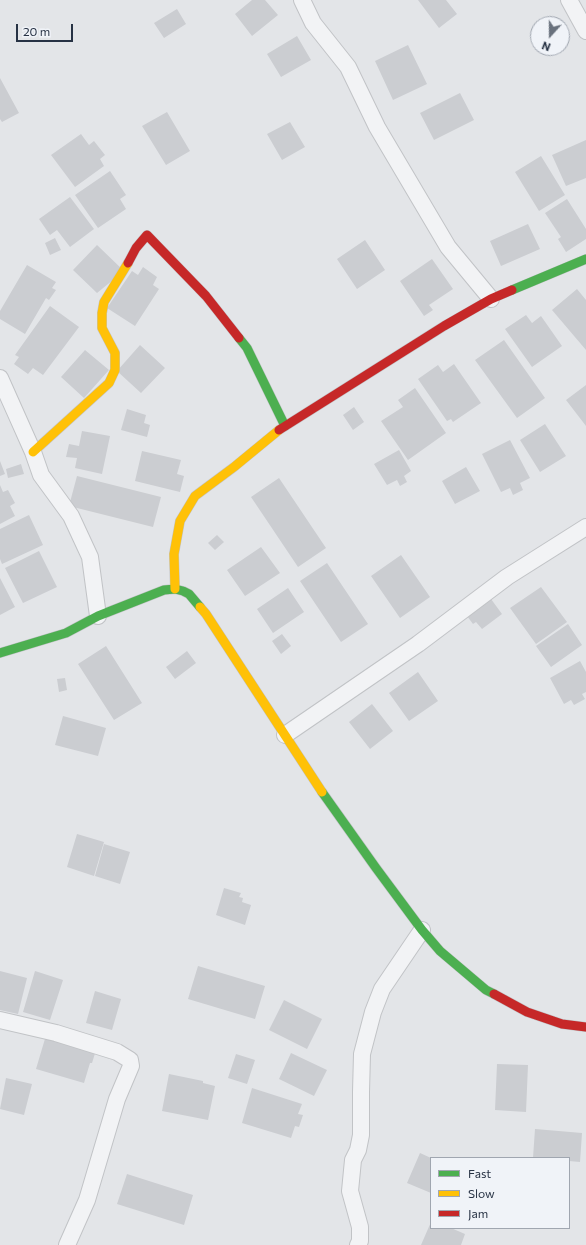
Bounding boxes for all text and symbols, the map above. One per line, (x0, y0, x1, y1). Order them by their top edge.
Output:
scale bar (18, 16, 75, 42)
north arrow (530, 16, 570, 56)
text: 20 m (23, 24, 50, 38)
text: N (540, 39, 552, 54)
legend (430, 1157, 570, 1229)
text: Fast (468, 1166, 491, 1180)
text: Slow (468, 1186, 495, 1200)
text: Jam (468, 1206, 488, 1220)

